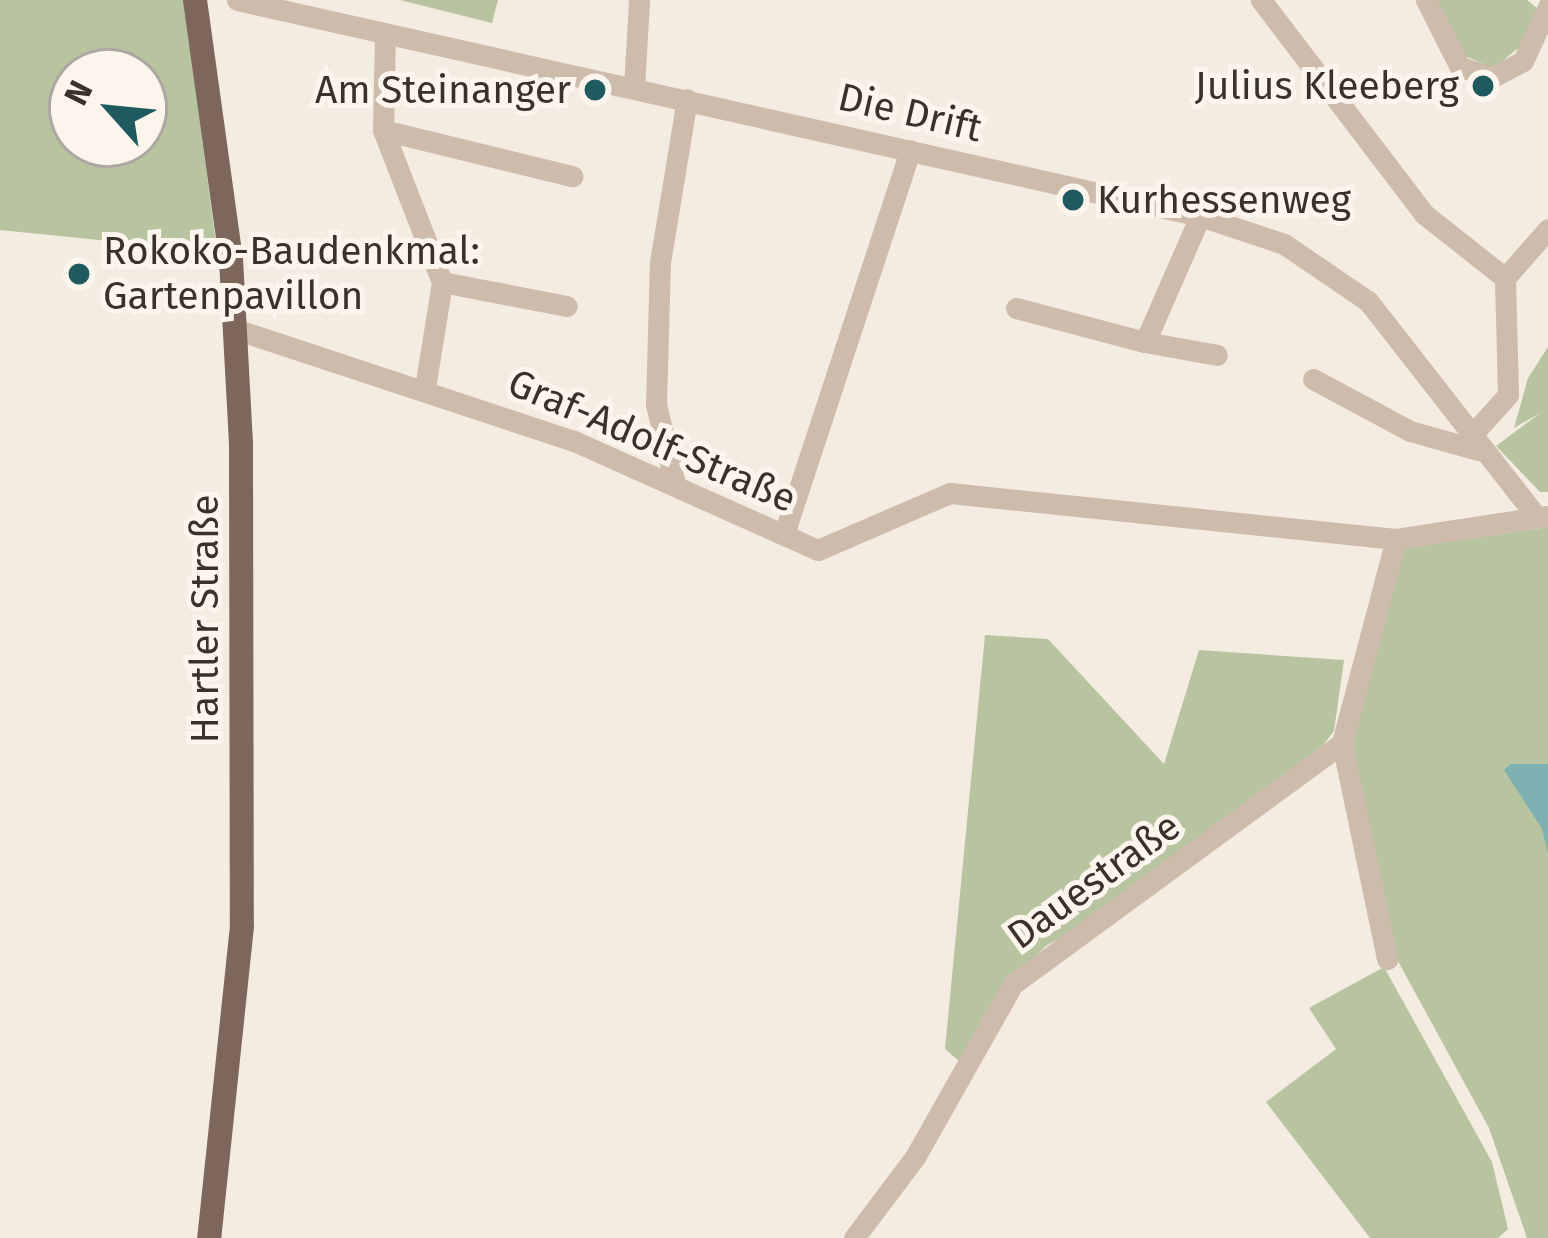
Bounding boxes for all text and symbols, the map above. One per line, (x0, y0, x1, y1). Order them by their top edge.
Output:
north arrow (48, 48, 168, 168)
place label: Julius Kleeberg (1195, 63, 1459, 109)
place label: Am Steinanger (315, 67, 571, 113)
marker: Julius Kleeberg (1470, 73, 1496, 99)
text: N (56, 74, 101, 112)
street label: Die Drift (834, 74, 986, 152)
marker: Am Steinanger (582, 77, 608, 103)
place label: Kurhessenweg (1097, 177, 1351, 223)
marker: Kurhessenweg (1060, 187, 1086, 213)
place label: Rokoko-Baudenkmal: Gartenpavillon (103, 229, 480, 320)
marker: Rokoko-Baudenkmal: Gartenpavillon (66, 261, 92, 287)
street label: Graf-Adolf-Straße (501, 359, 803, 523)
street label: Hartler Straße (182, 495, 228, 743)
street label: Dauestraße (999, 803, 1189, 959)

